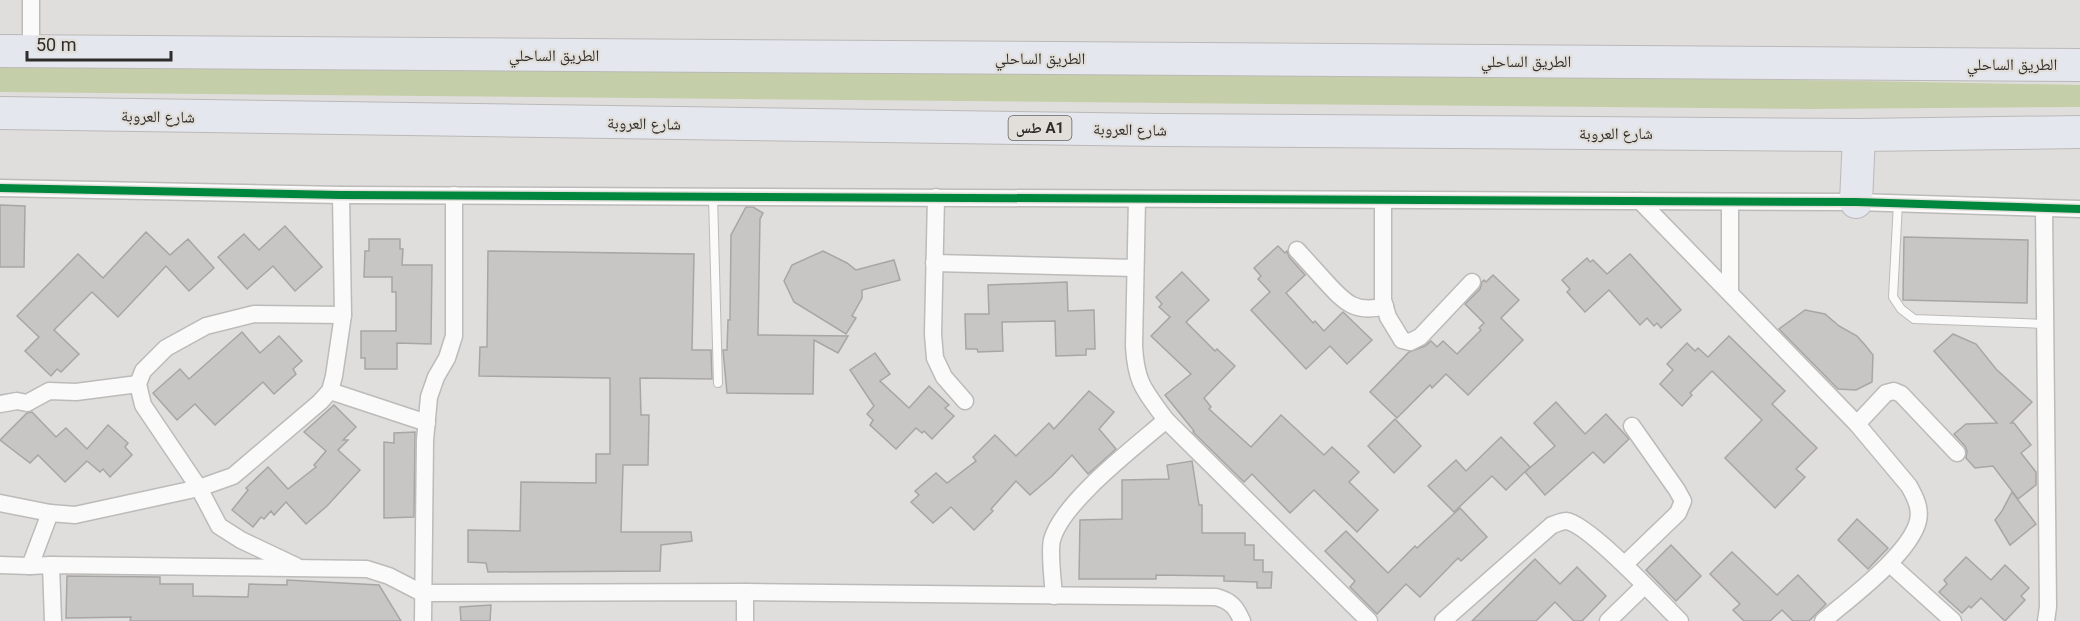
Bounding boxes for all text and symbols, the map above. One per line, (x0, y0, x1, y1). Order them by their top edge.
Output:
scale bar (27, 24, 171, 62)
text: 50 m (36, 34, 76, 55)
street label: الطريق الساحلي (509, 46, 599, 68)
street label: الطريق الساحلي (995, 49, 1085, 71)
street label: الطريق الساحلي (1481, 52, 1571, 74)
street label: الطريق الساحلي (1967, 55, 2057, 77)
street label: شارع العروبة (121, 106, 195, 128)
street label: شارع العروبة (607, 113, 681, 135)
road number: طس A1 (1008, 116, 1072, 140)
street label: شارع العروبة (1093, 119, 1167, 141)
street label: شارع العروبة (1579, 124, 1653, 144)

